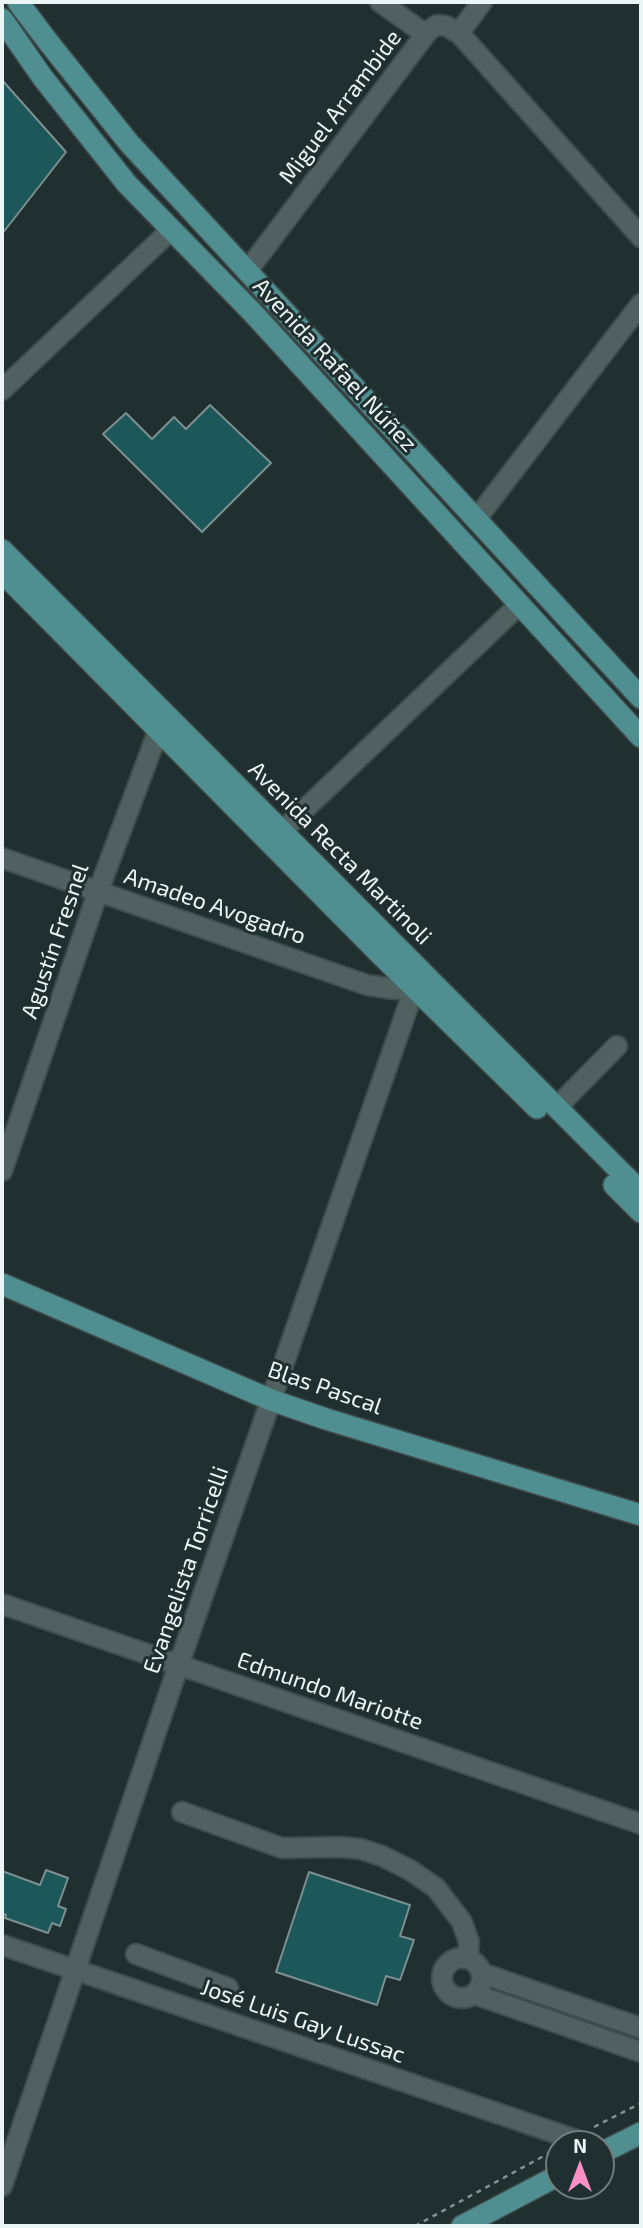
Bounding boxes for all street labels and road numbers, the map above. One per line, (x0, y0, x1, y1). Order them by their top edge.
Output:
street label: Miguel Arrambide (273, 24, 407, 190)
street label: Avenida Rafael Núñez (247, 272, 423, 458)
street label: Avenida Recta Martinoli (243, 756, 437, 950)
street label: Agustín Fresnel (16, 860, 94, 1022)
street label: Amadeo Avogadro (121, 862, 309, 950)
street label: Blas Pascal (264, 1356, 386, 1420)
street label: Evangelista Torricelli (138, 1463, 234, 1677)
street label: Edmundo Mariotte (233, 1646, 427, 1736)
street label: José Luis Gay Lussac (197, 1973, 409, 2069)

